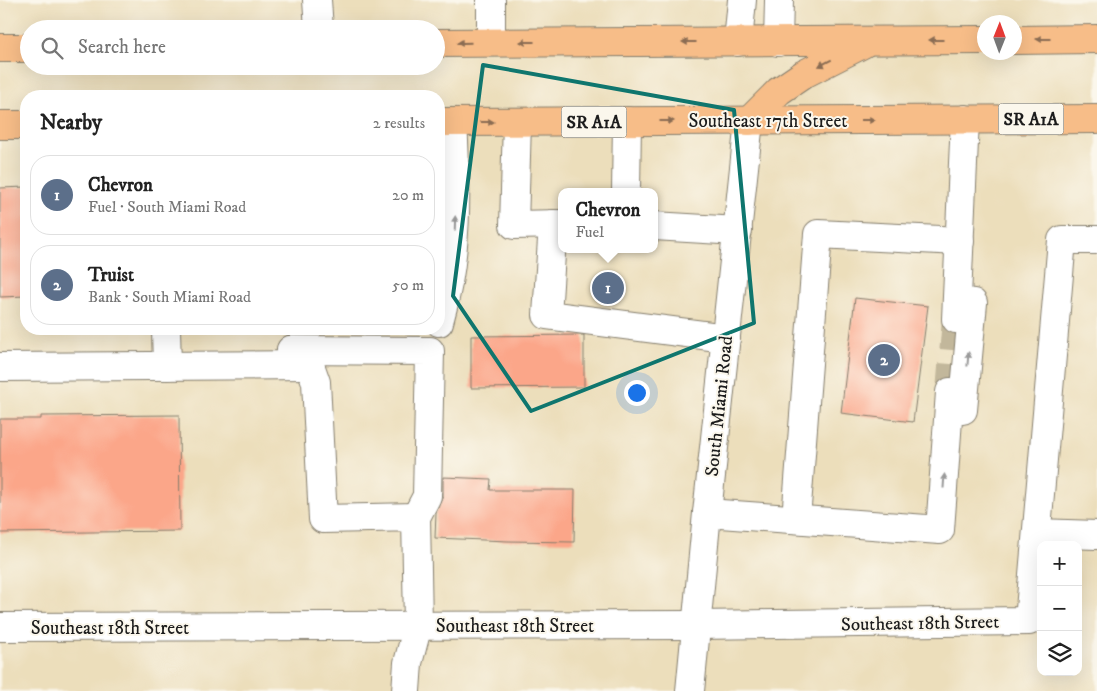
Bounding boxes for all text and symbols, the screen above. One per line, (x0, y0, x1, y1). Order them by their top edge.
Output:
north arrow (977, 15, 1022, 60)
search box (20, 20, 445, 75)
icon: search (38, 34, 66, 62)
one-way arrow (1035, 35, 1051, 43)
text: Search here (78, 36, 166, 59)
one-way arrow (928, 36, 944, 44)
one-way arrow (519, 38, 535, 46)
one-way arrow (681, 38, 697, 46)
one-way arrow (456, 39, 472, 47)
one-way arrow (818, 59, 833, 67)
road number: SR A1A (998, 104, 1064, 134)
road number: SR A1A (562, 106, 626, 138)
text: Nearby (40, 110, 102, 136)
street label: Southeast 17th Street (689, 110, 847, 133)
text: 2 results (373, 113, 425, 133)
one-way arrow (860, 116, 876, 124)
one-way arrow (660, 117, 676, 125)
one-way arrow (480, 118, 496, 126)
text: Chevron (88, 174, 153, 197)
text: 1 (54, 185, 60, 205)
text: 20 m (392, 185, 424, 205)
popup (558, 188, 658, 253)
text: Fuel · South Miami Road (88, 197, 246, 217)
text: Chevron (575, 199, 641, 222)
one-way arrow (452, 214, 460, 230)
text: Fuel (575, 222, 604, 242)
text: Truist (88, 264, 134, 287)
pin: 1 (592, 269, 624, 307)
text: 2 (53, 275, 61, 295)
text: 50 m (392, 275, 424, 295)
text: Bank · South Miami Road (88, 287, 251, 307)
street label: South Miami Road (701, 334, 738, 478)
pin: 2 (868, 341, 900, 379)
one-way arrow (964, 350, 972, 366)
your location (624, 380, 650, 406)
one-way arrow (940, 473, 948, 489)
map controls (1037, 541, 1082, 676)
button: + (1037, 541, 1082, 586)
button: − (1037, 586, 1082, 631)
street label: Southeast 18th Street (841, 611, 999, 636)
street label: Southeast 18th Street (436, 615, 594, 638)
street label: Southeast 18th Street (31, 617, 189, 640)
button: layers (1037, 631, 1082, 676)

